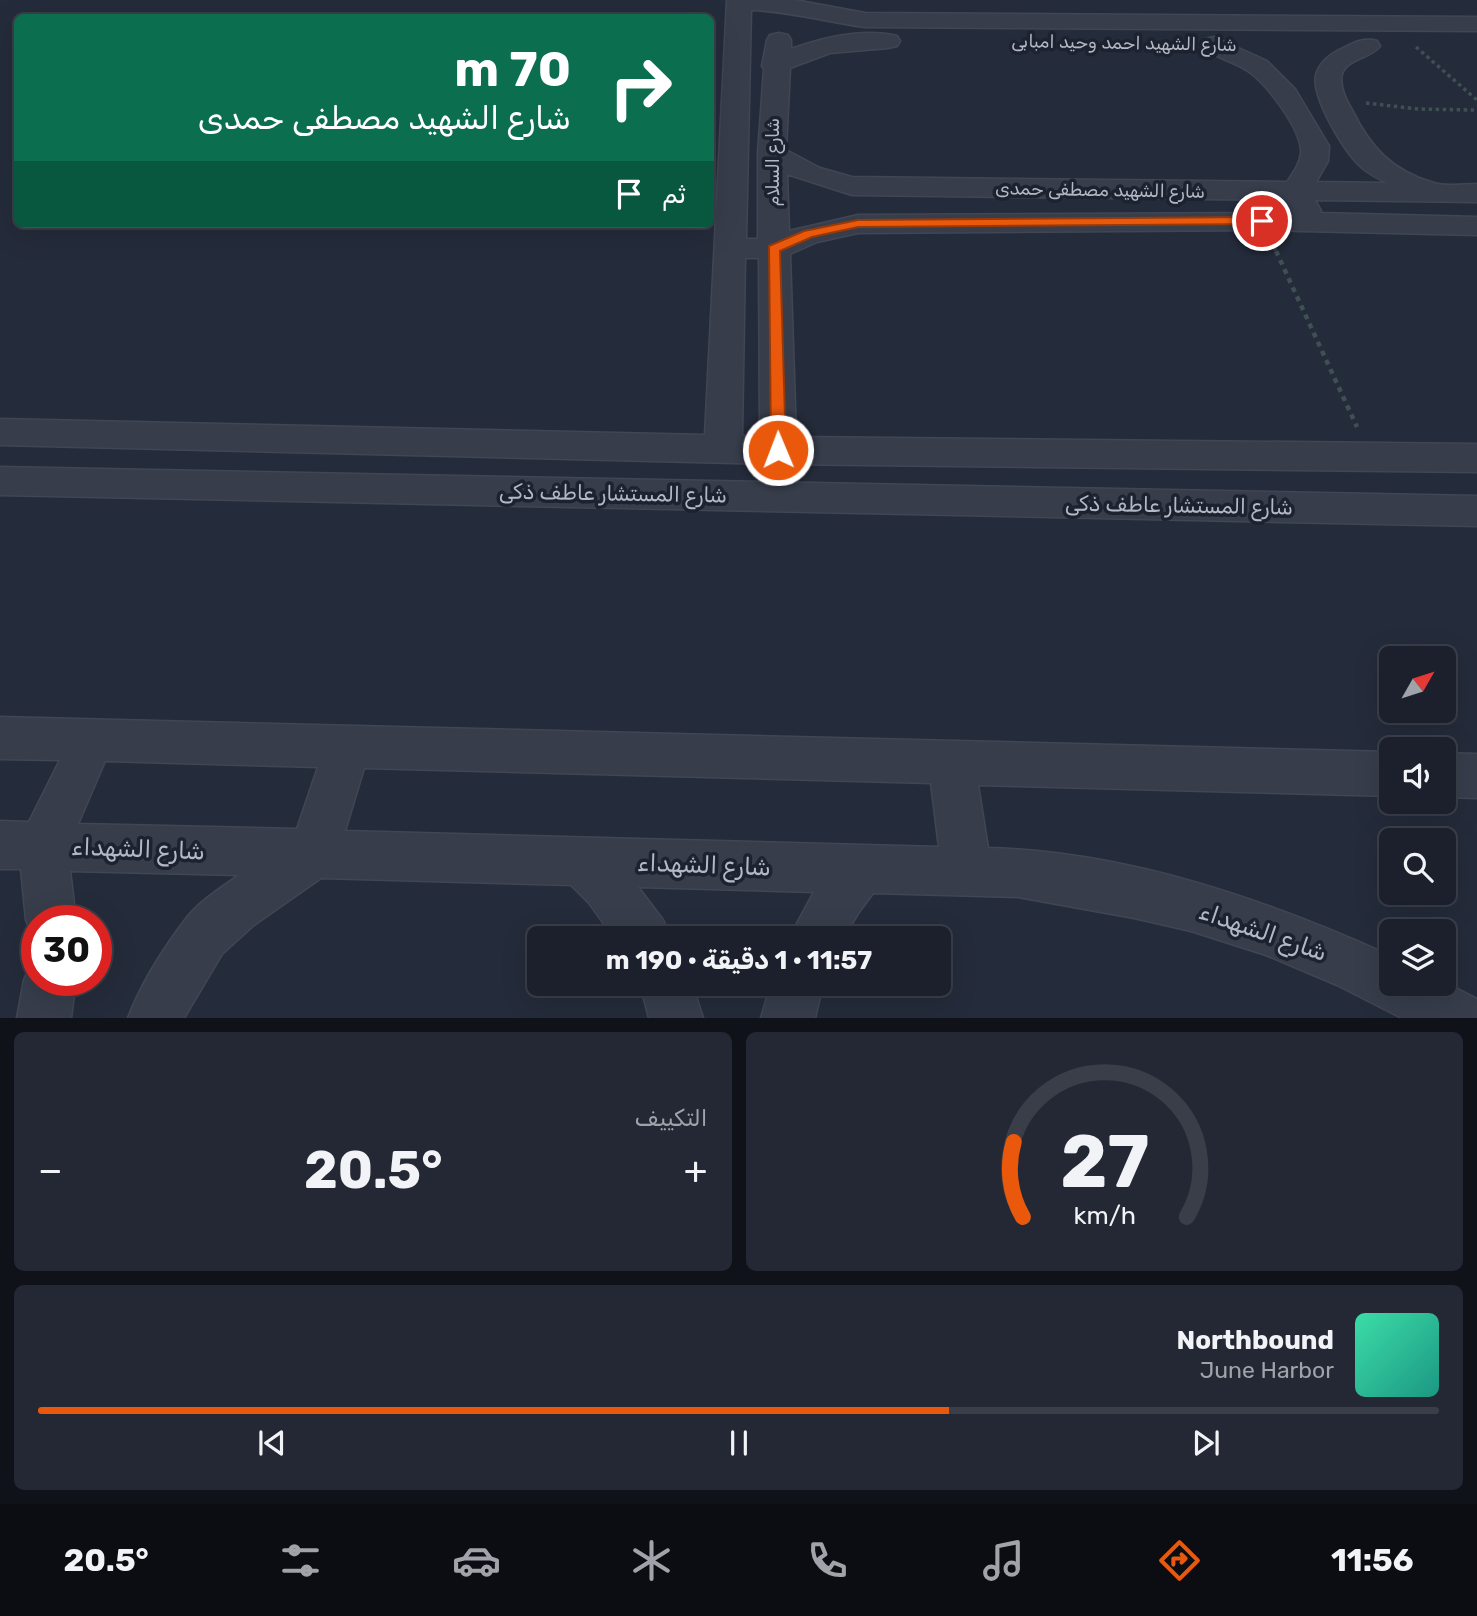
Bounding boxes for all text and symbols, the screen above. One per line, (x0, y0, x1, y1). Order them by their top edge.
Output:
street label: شارع الشهيد احمد وحيد امبابى (1011, 30, 1237, 57)
text: 70 m (454, 40, 571, 98)
icon: right (595, 42, 686, 133)
text: شارع الشهيد مصطفى حمدى (198, 99, 571, 137)
street label: شارع السلام (762, 118, 785, 206)
icon: arrive (610, 175, 648, 213)
street label: شارع الشهيد مصطفى حمدى (995, 177, 1205, 204)
text: ثم (662, 179, 686, 210)
pin (1232, 191, 1292, 251)
icon: arrive (1243, 202, 1281, 240)
position arrow (741, 413, 815, 487)
street label: شارع المستشار عاطف ذكى (499, 479, 727, 509)
street label: شارع المستشار عاطف ذكى (1065, 491, 1293, 521)
north arrow (1379, 646, 1456, 723)
map controls (1379, 646, 1456, 996)
button: sound (1379, 737, 1456, 814)
button: search (1379, 828, 1456, 905)
street label: شارع الشهداء (71, 833, 205, 867)
street label: شارع الشهداء (637, 849, 771, 883)
street label: شارع الشهداء (1195, 897, 1331, 969)
speed limit sign: 30 (21, 905, 112, 996)
button: layers (1379, 919, 1456, 996)
text: 11:57 · 1 دقيقة · 190 m (606, 945, 872, 976)
text: التكييف (635, 1104, 708, 1132)
text: 27 (1060, 1120, 1149, 1206)
text: 20.5° (304, 1139, 443, 1201)
text: − (38, 1147, 63, 1193)
text: + (684, 1147, 708, 1193)
text: km/h (1073, 1201, 1135, 1230)
text: Northbound (1176, 1325, 1334, 1356)
text: June Harbor (1200, 1356, 1334, 1384)
icon: previous (253, 1424, 291, 1462)
icon: pause (720, 1424, 758, 1462)
icon: next (1187, 1424, 1225, 1462)
icon: filters (276, 1536, 325, 1585)
icon: car (452, 1536, 501, 1585)
icon: climate (627, 1536, 676, 1585)
icon: phone (803, 1536, 852, 1585)
icon: music (979, 1536, 1028, 1585)
icon: directions (1155, 1536, 1204, 1585)
text: 20.5° (64, 1541, 149, 1579)
text: 11:56 (1331, 1541, 1414, 1579)

